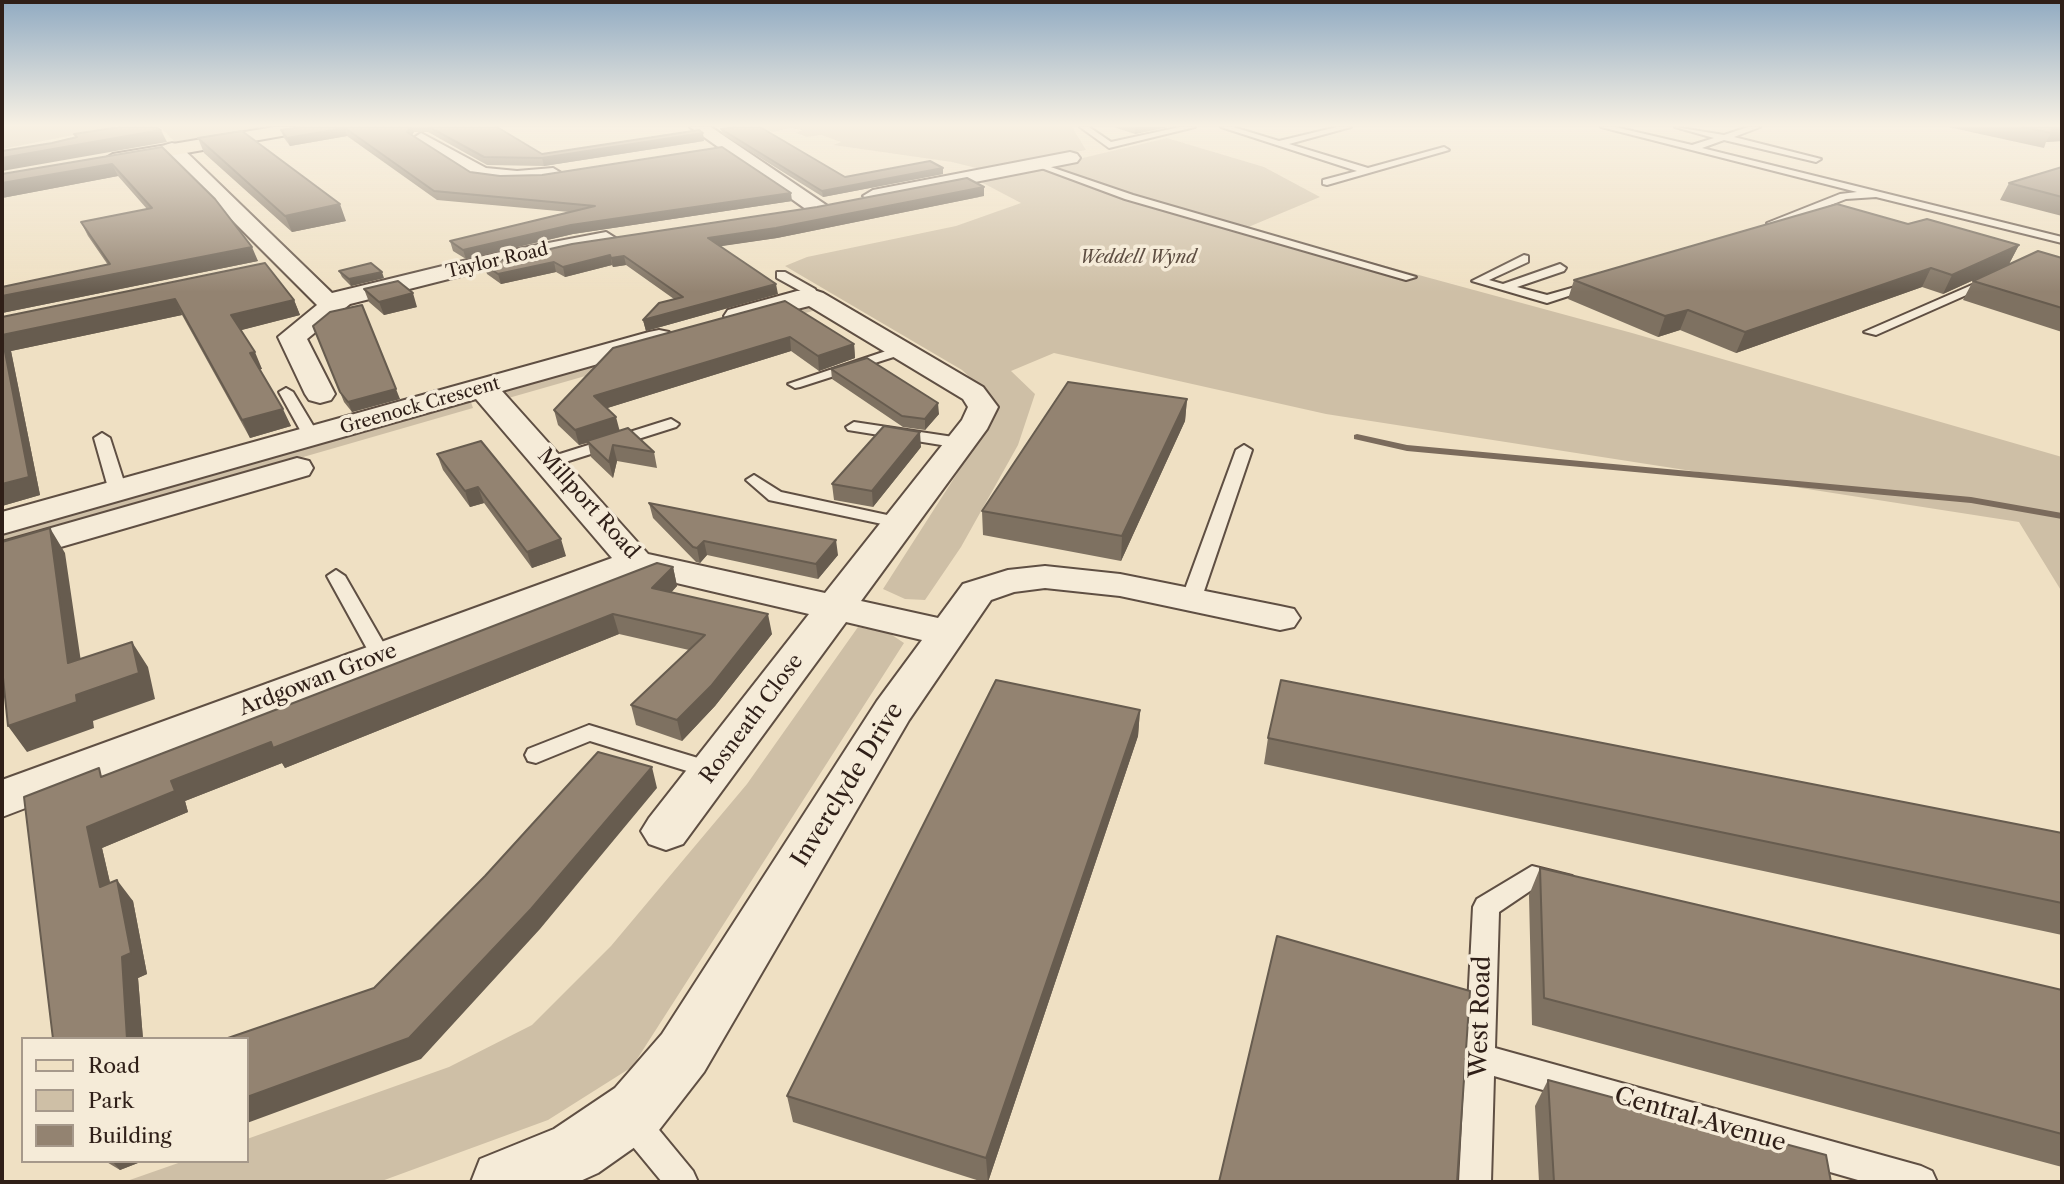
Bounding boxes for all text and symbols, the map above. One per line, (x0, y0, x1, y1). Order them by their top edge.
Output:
street label: Taylor Road (444, 239, 550, 283)
park label: Weddell Wynd (1079, 247, 1197, 269)
street label: Greenock Crescent (338, 373, 502, 439)
street label: Millport Road (532, 444, 644, 564)
street label: Ardgowan Grove (235, 638, 401, 722)
street label: Rosneath Close (695, 649, 809, 789)
street label: Inverclyde Drive (786, 698, 910, 872)
street label: West Road (1464, 955, 1498, 1079)
legend (21, 1037, 248, 1163)
text: Road (88, 1053, 140, 1078)
street label: Central Avenue (1611, 1082, 1789, 1158)
text: Park (88, 1088, 134, 1113)
text: Building (88, 1123, 172, 1148)

